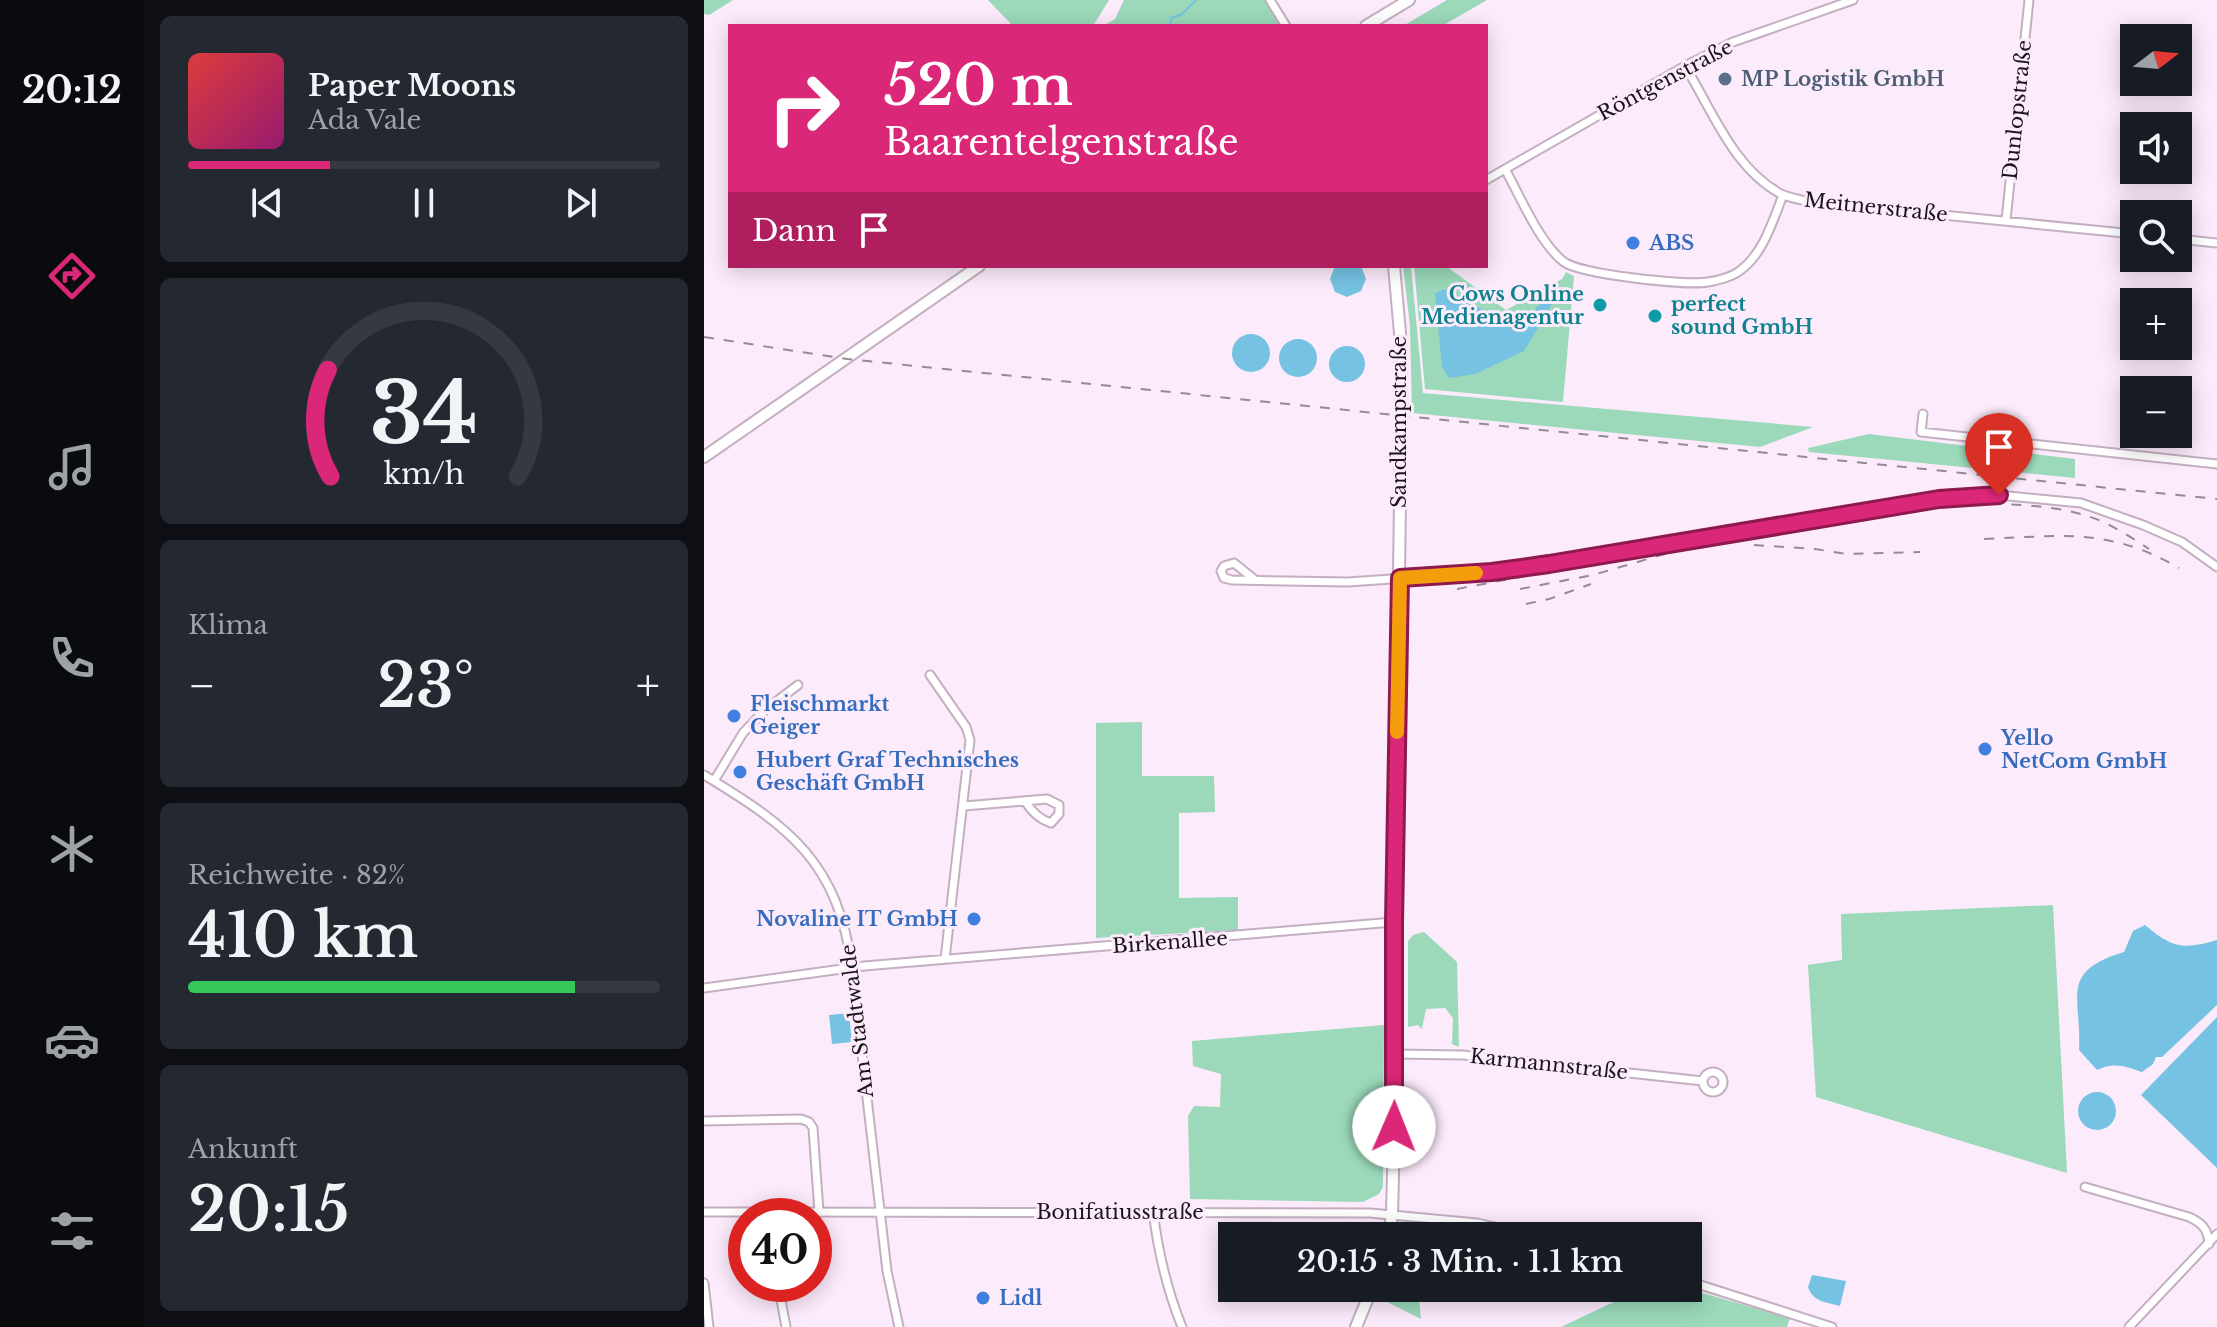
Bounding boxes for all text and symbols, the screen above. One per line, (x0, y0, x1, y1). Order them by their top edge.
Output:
north arrow (2120, 24, 2192, 96)
map controls (2120, 24, 2192, 448)
street label: Röntgenstraße (1593, 34, 1737, 126)
street label: Dunlopstraße (1998, 39, 2036, 181)
text: 520 m (884, 51, 1073, 120)
icon: right (752, 56, 856, 160)
text: Paper Moons (308, 67, 516, 104)
place label: MP Logistik GmbH (1741, 67, 1945, 91)
text: 20:12 (22, 68, 122, 113)
marker: MP Logistik GmbH (1716, 70, 1734, 88)
text: Ada Vale (308, 104, 421, 136)
button: sound (2120, 112, 2192, 184)
text: Baarentelgenstraße (884, 120, 1239, 165)
icon: previous (245, 181, 289, 225)
icon: pause (402, 181, 446, 225)
icon: next (559, 181, 603, 225)
street label: Meitnerstraße (1803, 188, 1949, 226)
button: search (2120, 200, 2192, 272)
icon: arrive (852, 208, 896, 252)
text: Dann (752, 212, 836, 249)
place label: ABS (1648, 231, 1694, 255)
marker: ABS (1624, 234, 1642, 252)
icon: directions (44, 248, 100, 304)
place label: Cows Online Medienagentur (1421, 282, 1584, 329)
button: + (2120, 288, 2192, 360)
place label: perfect sound GmbH (1671, 292, 1813, 339)
marker: Cows Online Medienagentur (1591, 296, 1609, 314)
marker: perfect sound GmbH (1646, 307, 1664, 325)
street label: Sandkampstraße (1387, 336, 1411, 508)
text: 34 (370, 362, 478, 465)
button: − (2120, 376, 2192, 448)
pin (1965, 413, 2033, 495)
icon: arrive (1977, 425, 2021, 469)
icon: music (44, 439, 100, 495)
text: km/h (383, 456, 465, 492)
text: Klima (188, 609, 268, 641)
icon: phone (44, 630, 100, 686)
text: 23° (378, 649, 474, 723)
text: − (188, 658, 216, 713)
text: + (636, 658, 660, 713)
place label: Fleischmarkt Geiger (750, 692, 890, 739)
marker: Fleischmarkt Geiger (725, 707, 743, 725)
place label: Yello NetCom GmbH (2000, 726, 2167, 773)
marker: Yello NetCom GmbH (1976, 740, 1994, 758)
place label: Hubert Graf Technisches Geschäft GmbH (756, 748, 1019, 795)
marker: Hubert Graf Technisches Geschäft GmbH (731, 763, 749, 781)
icon: climate (44, 821, 100, 877)
text: Reichweite · 82% (188, 859, 405, 891)
text: 410 km (188, 899, 418, 973)
place label: Novaline IT GmbH (756, 907, 958, 931)
marker: Novaline IT GmbH (965, 910, 983, 928)
street label: Birkenallee (1112, 926, 1228, 958)
street label: Am Stadtwalde (836, 943, 878, 1100)
icon: car (44, 1012, 100, 1068)
street label: Karmannstraße (1469, 1044, 1629, 1084)
position arrow (1352, 1085, 1436, 1169)
text: Ankunft (188, 1133, 298, 1165)
text: 20:15 (188, 1173, 349, 1247)
speed limit sign: 40 (728, 1198, 832, 1302)
street label: Bonifatiusstraße (1036, 1200, 1204, 1224)
icon: filters (44, 1203, 100, 1259)
text: 20:15 · 3 Min. · 1.1 km (1297, 1243, 1623, 1280)
place label: Lidl (999, 1286, 1042, 1310)
marker: Lidl (974, 1289, 992, 1307)

